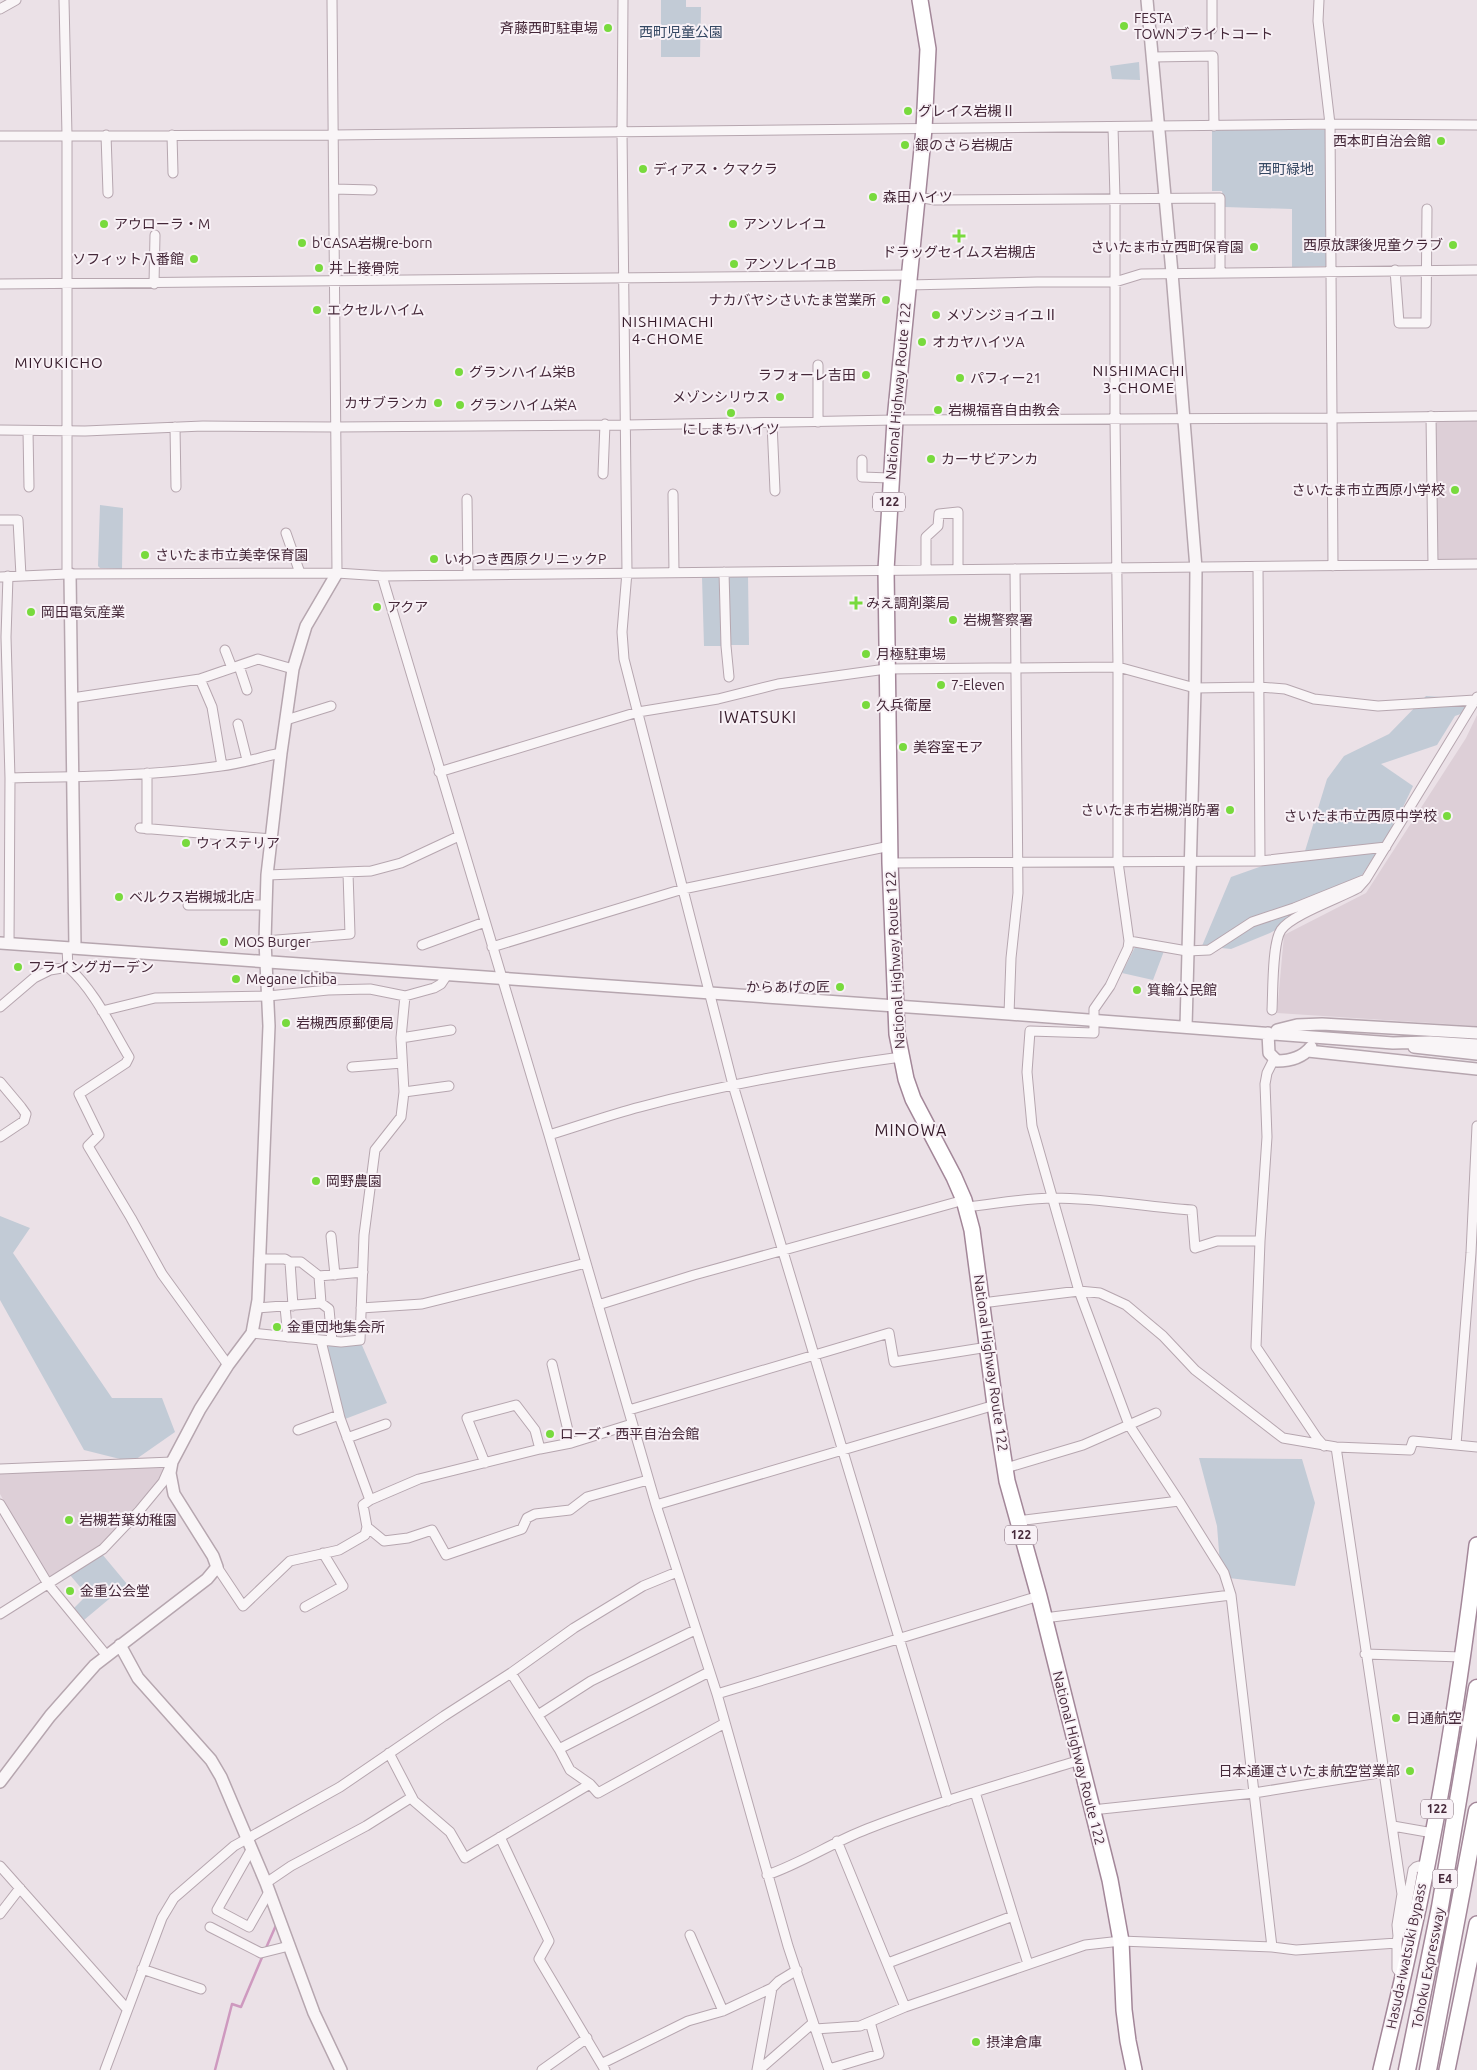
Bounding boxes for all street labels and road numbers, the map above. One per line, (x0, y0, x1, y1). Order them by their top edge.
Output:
street label: National Highway Route 122 (882, 301, 914, 481)
road number: 122 (873, 492, 905, 512)
street label: National Highway Route 122 (882, 870, 908, 1050)
street label: National Highway Route 122 (971, 1274, 1011, 1452)
road number: 122 (1005, 1526, 1037, 1544)
street label: National Highway Route 122 (1050, 1669, 1108, 1847)
road number: 122 (1421, 1800, 1453, 1818)
road number: E4 (1432, 1870, 1458, 1888)
street label: Hasuda-Iwatsuki Bypass (1383, 1882, 1429, 2030)
street label: Tohoku Expressway (1408, 1906, 1448, 2030)

